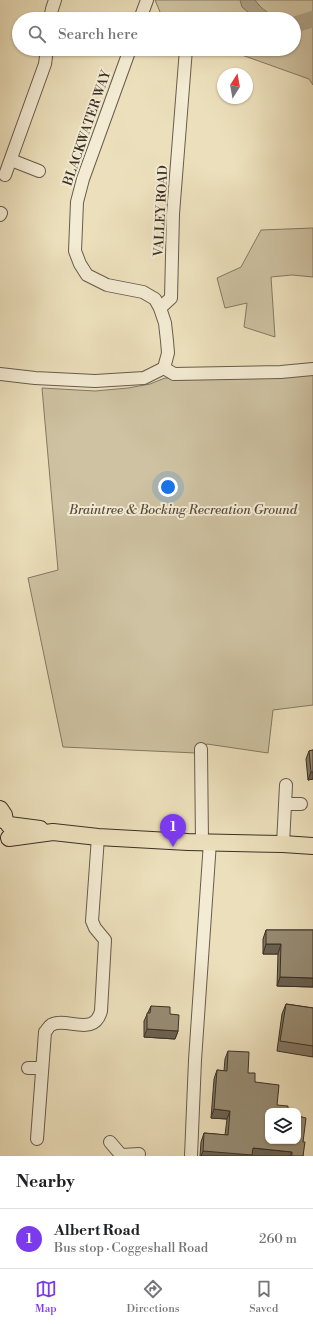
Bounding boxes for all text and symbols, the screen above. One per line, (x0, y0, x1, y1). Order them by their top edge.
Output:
search box (12, 12, 301, 56)
icon: search (26, 23, 48, 45)
text: Search here (58, 25, 138, 44)
street label: BLACKWATER WAY (59, 67, 115, 189)
north arrow (217, 68, 253, 104)
street label: VALLEY ROAD (151, 165, 171, 258)
your location (158, 477, 178, 497)
park label: Braintree & Bocking Recreation Ground (68, 502, 298, 518)
pin: 1 (160, 814, 186, 847)
map controls (265, 1108, 301, 1144)
button: layers (265, 1108, 301, 1144)
text: Nearby (16, 1171, 75, 1193)
text: Albert Road (54, 1221, 140, 1240)
text: 1 (26, 1231, 32, 1247)
text: 260 m (259, 1231, 297, 1247)
text: Bus stop · Coggeshall Road (54, 1240, 208, 1256)
tab: Map (35, 1278, 57, 1316)
tab: Directions (127, 1278, 180, 1316)
tab: Saved (249, 1278, 278, 1316)

